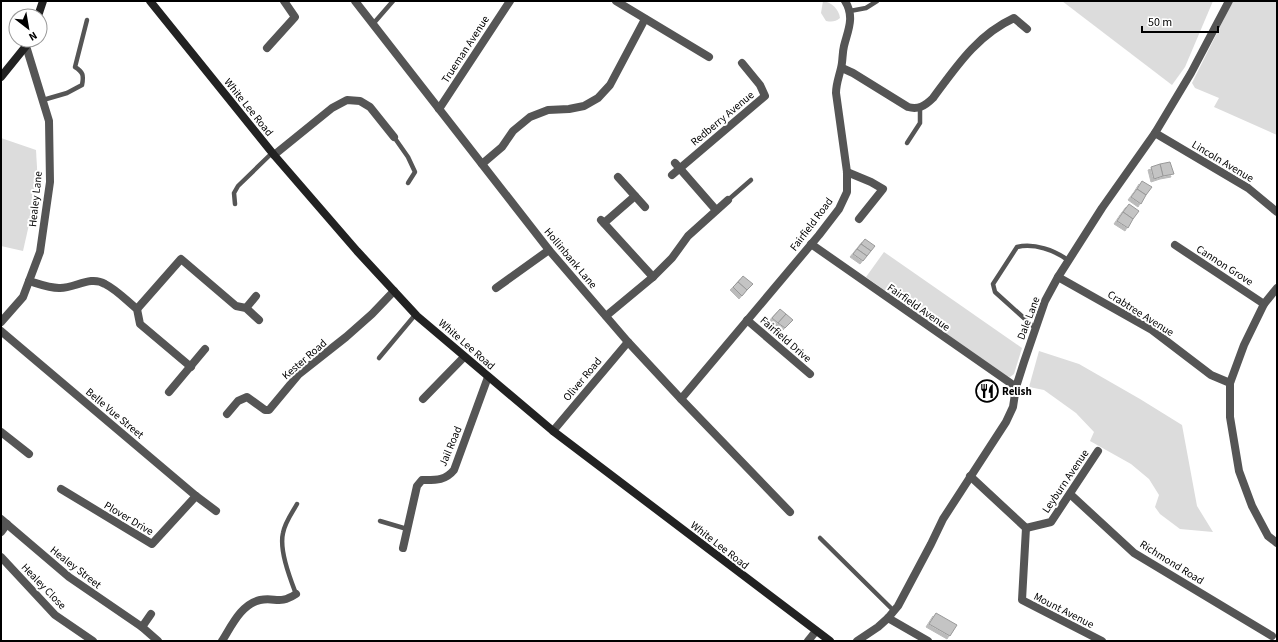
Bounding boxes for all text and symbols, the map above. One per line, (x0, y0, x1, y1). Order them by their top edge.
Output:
north arrow (8, 8, 48, 48)
scale bar (1142, 8, 1218, 34)
street label: Trueman Avenue (438, 12, 493, 86)
text: 50 m (1148, 14, 1172, 31)
text: N (26, 28, 40, 44)
street label: White Lee Road (221, 75, 277, 139)
street label: Redberry Avenue (687, 87, 758, 149)
street label: Lincoln Avenue (1189, 137, 1257, 186)
street label: Healey Lane (25, 170, 46, 228)
street label: Fairfield Road (786, 195, 836, 254)
street label: Hollinbank Lane (541, 225, 601, 292)
street label: Cannon Grove (1193, 241, 1257, 290)
street label: Fairfield Avenue (884, 280, 954, 335)
street label: Crabtree Avenue (1105, 287, 1177, 340)
street label: Dale Lane (1013, 294, 1044, 342)
street label: Fairfield Drive (757, 313, 815, 366)
street label: White Lee Road (435, 316, 498, 373)
street label: Kester Road (279, 336, 330, 383)
street label: Oliver Road (560, 354, 605, 404)
restaurant icon: Relish (974, 378, 1000, 404)
place label: Relish (1002, 384, 1032, 399)
street label: Belle Vue Street (82, 385, 147, 442)
street label: Jail Road (435, 424, 466, 469)
street label: Leyburn Avenue (1039, 446, 1093, 516)
street label: Plover Drive (101, 498, 157, 539)
street label: White Lee Road (687, 518, 752, 573)
street label: Richmond Road (1137, 537, 1207, 588)
street label: Healey Street (47, 543, 105, 592)
street label: Healey Close (18, 560, 70, 613)
street label: Mount Avenue (1031, 589, 1097, 632)

